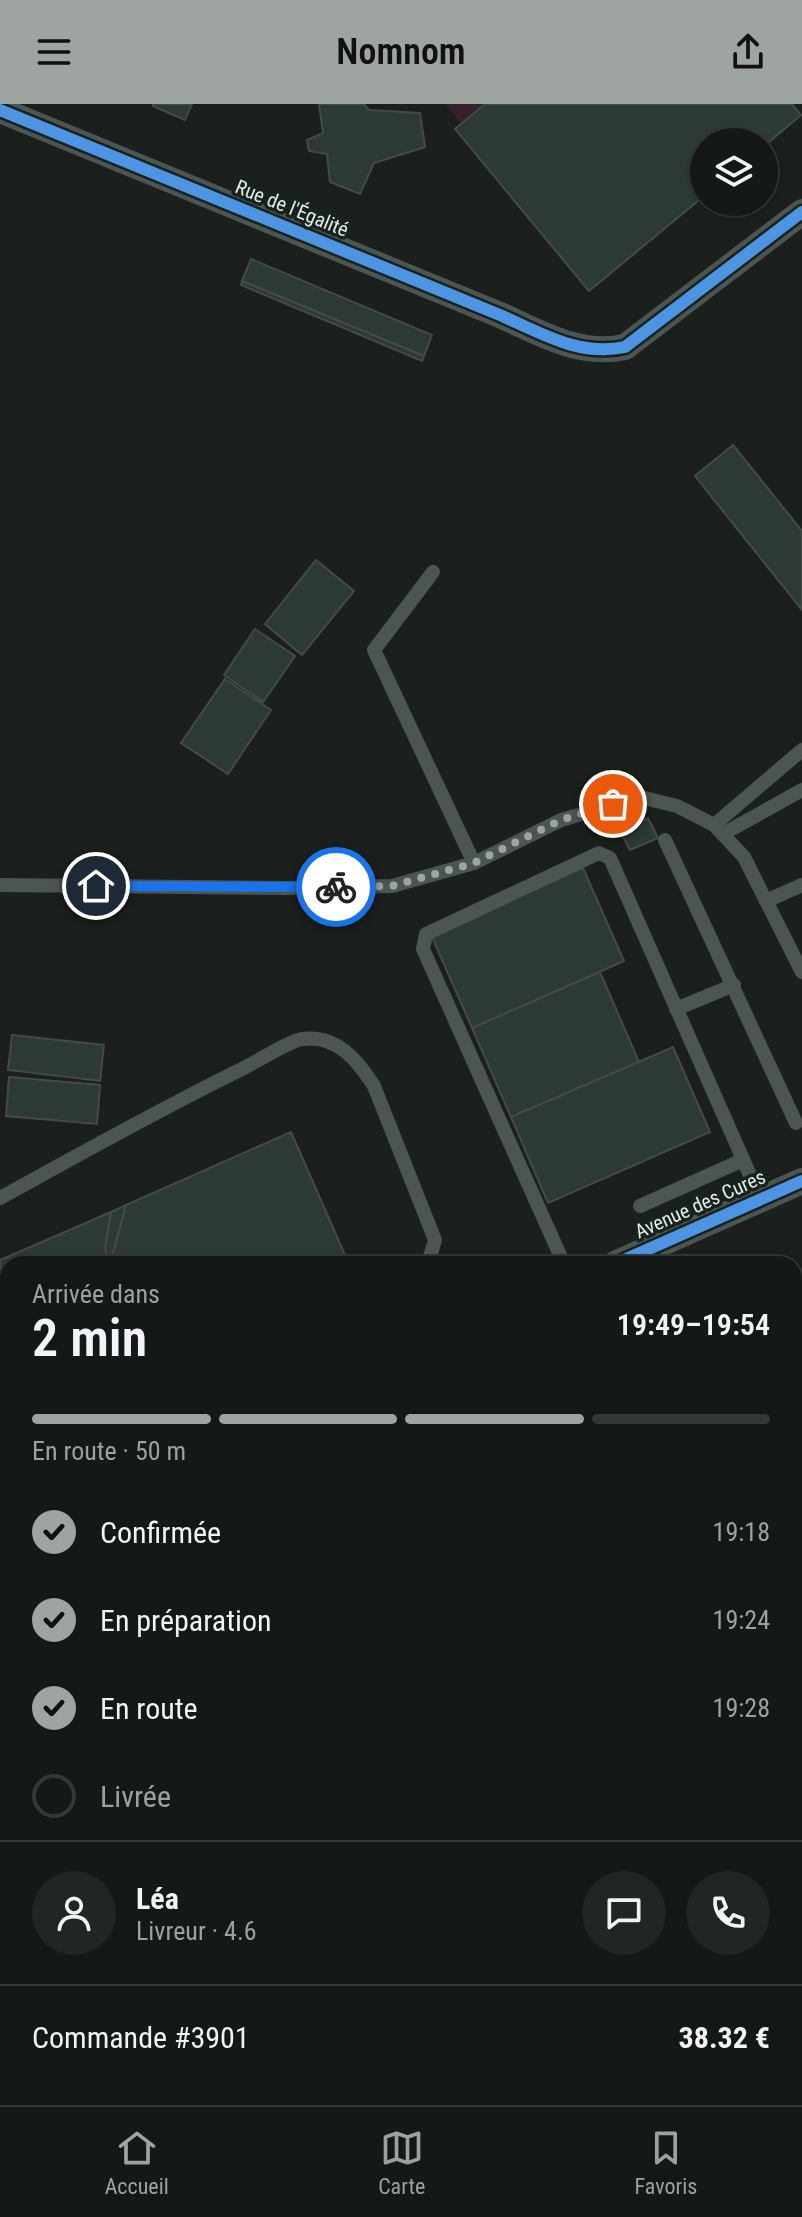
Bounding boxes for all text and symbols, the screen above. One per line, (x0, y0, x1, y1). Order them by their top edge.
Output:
icon: menu (32, 30, 76, 74)
icon: share (726, 30, 770, 74)
text: Nomnom (336, 31, 466, 73)
map controls (690, 128, 778, 216)
button: layers (690, 128, 778, 216)
street label: Rue de l'Égalité (232, 174, 352, 242)
pin (579, 770, 647, 838)
icon: bag (591, 782, 635, 826)
courier (296, 847, 376, 927)
pin (62, 852, 130, 920)
icon: home (74, 864, 118, 908)
icon: bike (314, 865, 358, 909)
street label: Avenue des Cures (631, 1164, 769, 1244)
text: Arrivée dans (32, 1279, 160, 1309)
text: 19:49–19:54 (617, 1307, 770, 1342)
text: 2 min (32, 1308, 147, 1369)
text: En route · 50 m (32, 1436, 186, 1466)
icon: check (32, 1510, 76, 1554)
text: Confirmée (100, 1515, 221, 1550)
text: 19:18 (713, 1517, 770, 1547)
icon: check (32, 1598, 76, 1642)
text: En préparation (100, 1603, 272, 1638)
text: 19:24 (713, 1605, 770, 1635)
icon: check (32, 1686, 76, 1730)
text: En route (100, 1691, 198, 1726)
text: 19:28 (713, 1693, 770, 1723)
text: Livrée (100, 1779, 171, 1814)
button: person (32, 1871, 116, 1955)
button: chat (582, 1871, 666, 1955)
button: phone (686, 1871, 770, 1955)
text: Léa (136, 1881, 179, 1916)
text: Livreur · 4.6 (136, 1916, 257, 1946)
text: Commande #3901 (32, 2020, 250, 2055)
text: 38.32 € (679, 2020, 770, 2055)
tab: Accueil (105, 2126, 169, 2199)
tab: Carte (378, 2126, 425, 2199)
tab: Favoris (635, 2126, 697, 2199)

